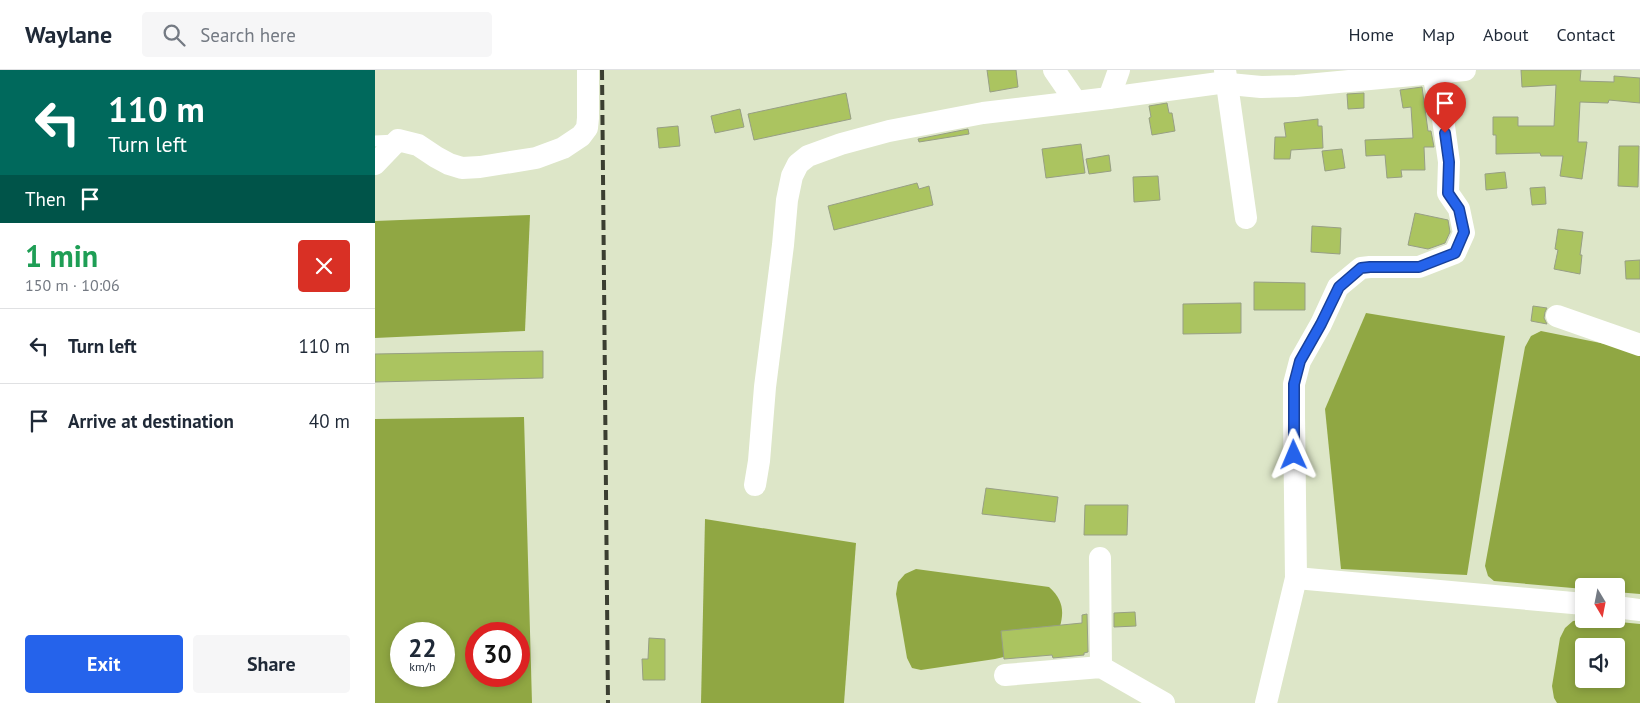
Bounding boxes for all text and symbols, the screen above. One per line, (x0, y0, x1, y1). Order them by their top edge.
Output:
search box (142, 12, 492, 57)
text: Waylane (25, 19, 112, 50)
icon: search (160, 21, 188, 49)
text: Search here (200, 23, 296, 47)
text: Home (1348, 23, 1394, 46)
text: Map (1422, 23, 1455, 46)
text: About (1483, 23, 1529, 46)
text: Contact (1557, 23, 1615, 46)
pin (1424, 82, 1466, 133)
text: 110 m (108, 86, 205, 132)
icon: arrive (1431, 89, 1459, 117)
icon: left (25, 90, 90, 155)
text: Turn left (108, 130, 187, 158)
icon: arrive (76, 185, 104, 213)
text: Then (25, 187, 66, 211)
text: 1 min (25, 236, 98, 275)
button: close (298, 240, 350, 292)
text: 150 m · 10:06 (25, 275, 120, 295)
icon: left (25, 332, 53, 360)
text: Turn left (68, 334, 137, 358)
text: 110 m (298, 334, 350, 358)
icon: arrive (25, 407, 53, 435)
text: Arrive at destination (68, 409, 234, 433)
text: 40 m (309, 409, 350, 433)
position arrow (1267, 428, 1319, 480)
north arrow (1575, 578, 1625, 628)
map controls (1575, 578, 1625, 688)
speed limit sign: 30 (465, 622, 530, 687)
text: 22 (408, 632, 437, 664)
button: Exit (25, 635, 183, 693)
button: Share (193, 635, 350, 693)
button: sound (1575, 638, 1625, 688)
text: km/h (409, 659, 436, 674)

